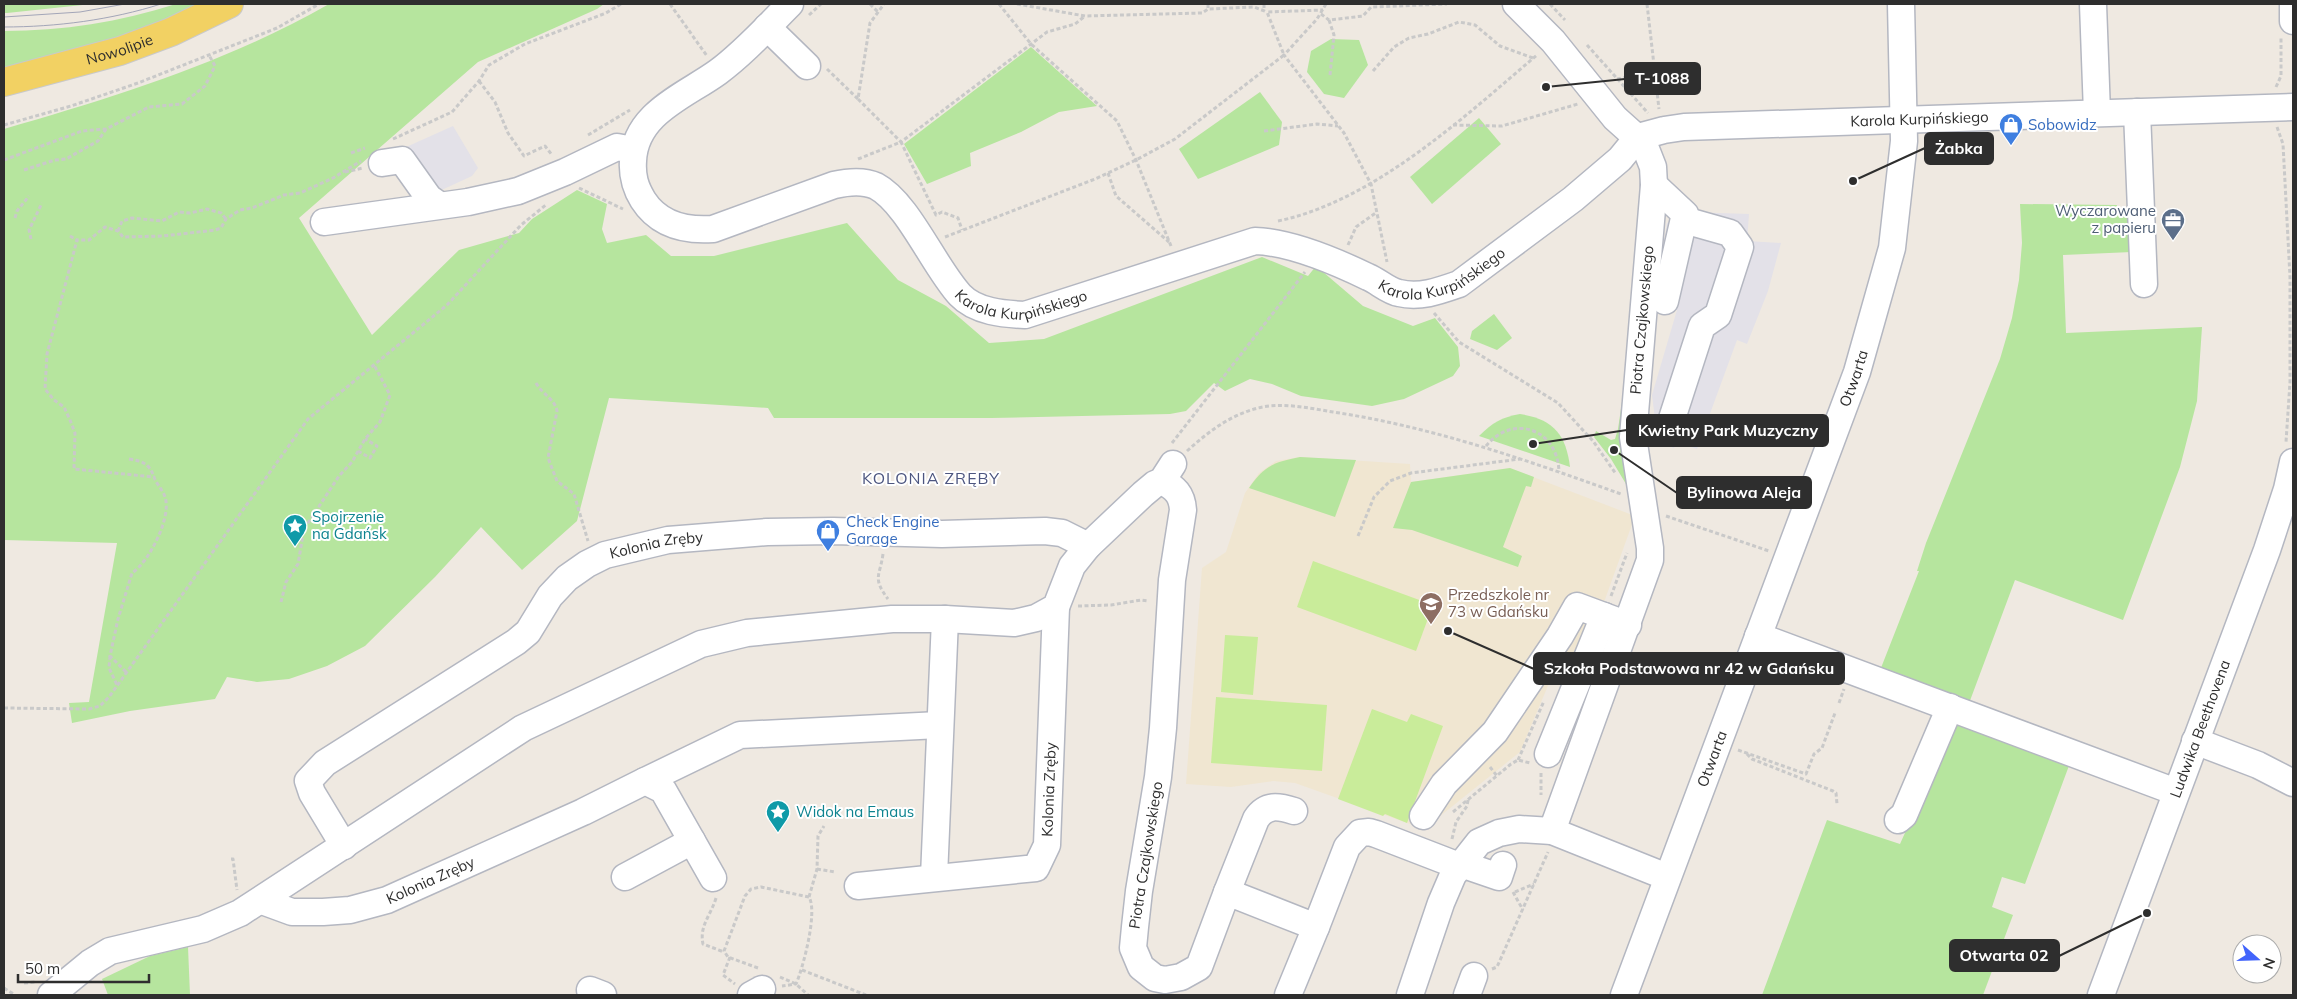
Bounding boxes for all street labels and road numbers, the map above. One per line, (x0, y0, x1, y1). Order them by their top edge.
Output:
street label: Nowolipie (84, 30, 155, 69)
street label: Karola Kurpińskiego (1850, 107, 1989, 131)
street label: Karola Kurpińskiego (1375, 243, 1509, 304)
street label: Piotra Czajkowskiego (1626, 245, 1657, 395)
street label: Karola Kurpińskiego (954, 276, 1092, 302)
street label: Otwarta (1835, 348, 1872, 409)
street label: Kolonia Zręby (608, 527, 704, 563)
street label: Ludwika Beethovena (2165, 657, 2234, 800)
street label: Otwarta (1693, 728, 1731, 790)
street label: Kolonia Zręby (1037, 742, 1060, 837)
street label: Piotra Czajkowskiego (1124, 780, 1167, 930)
street label: Kolonia Zręby (383, 852, 477, 908)

